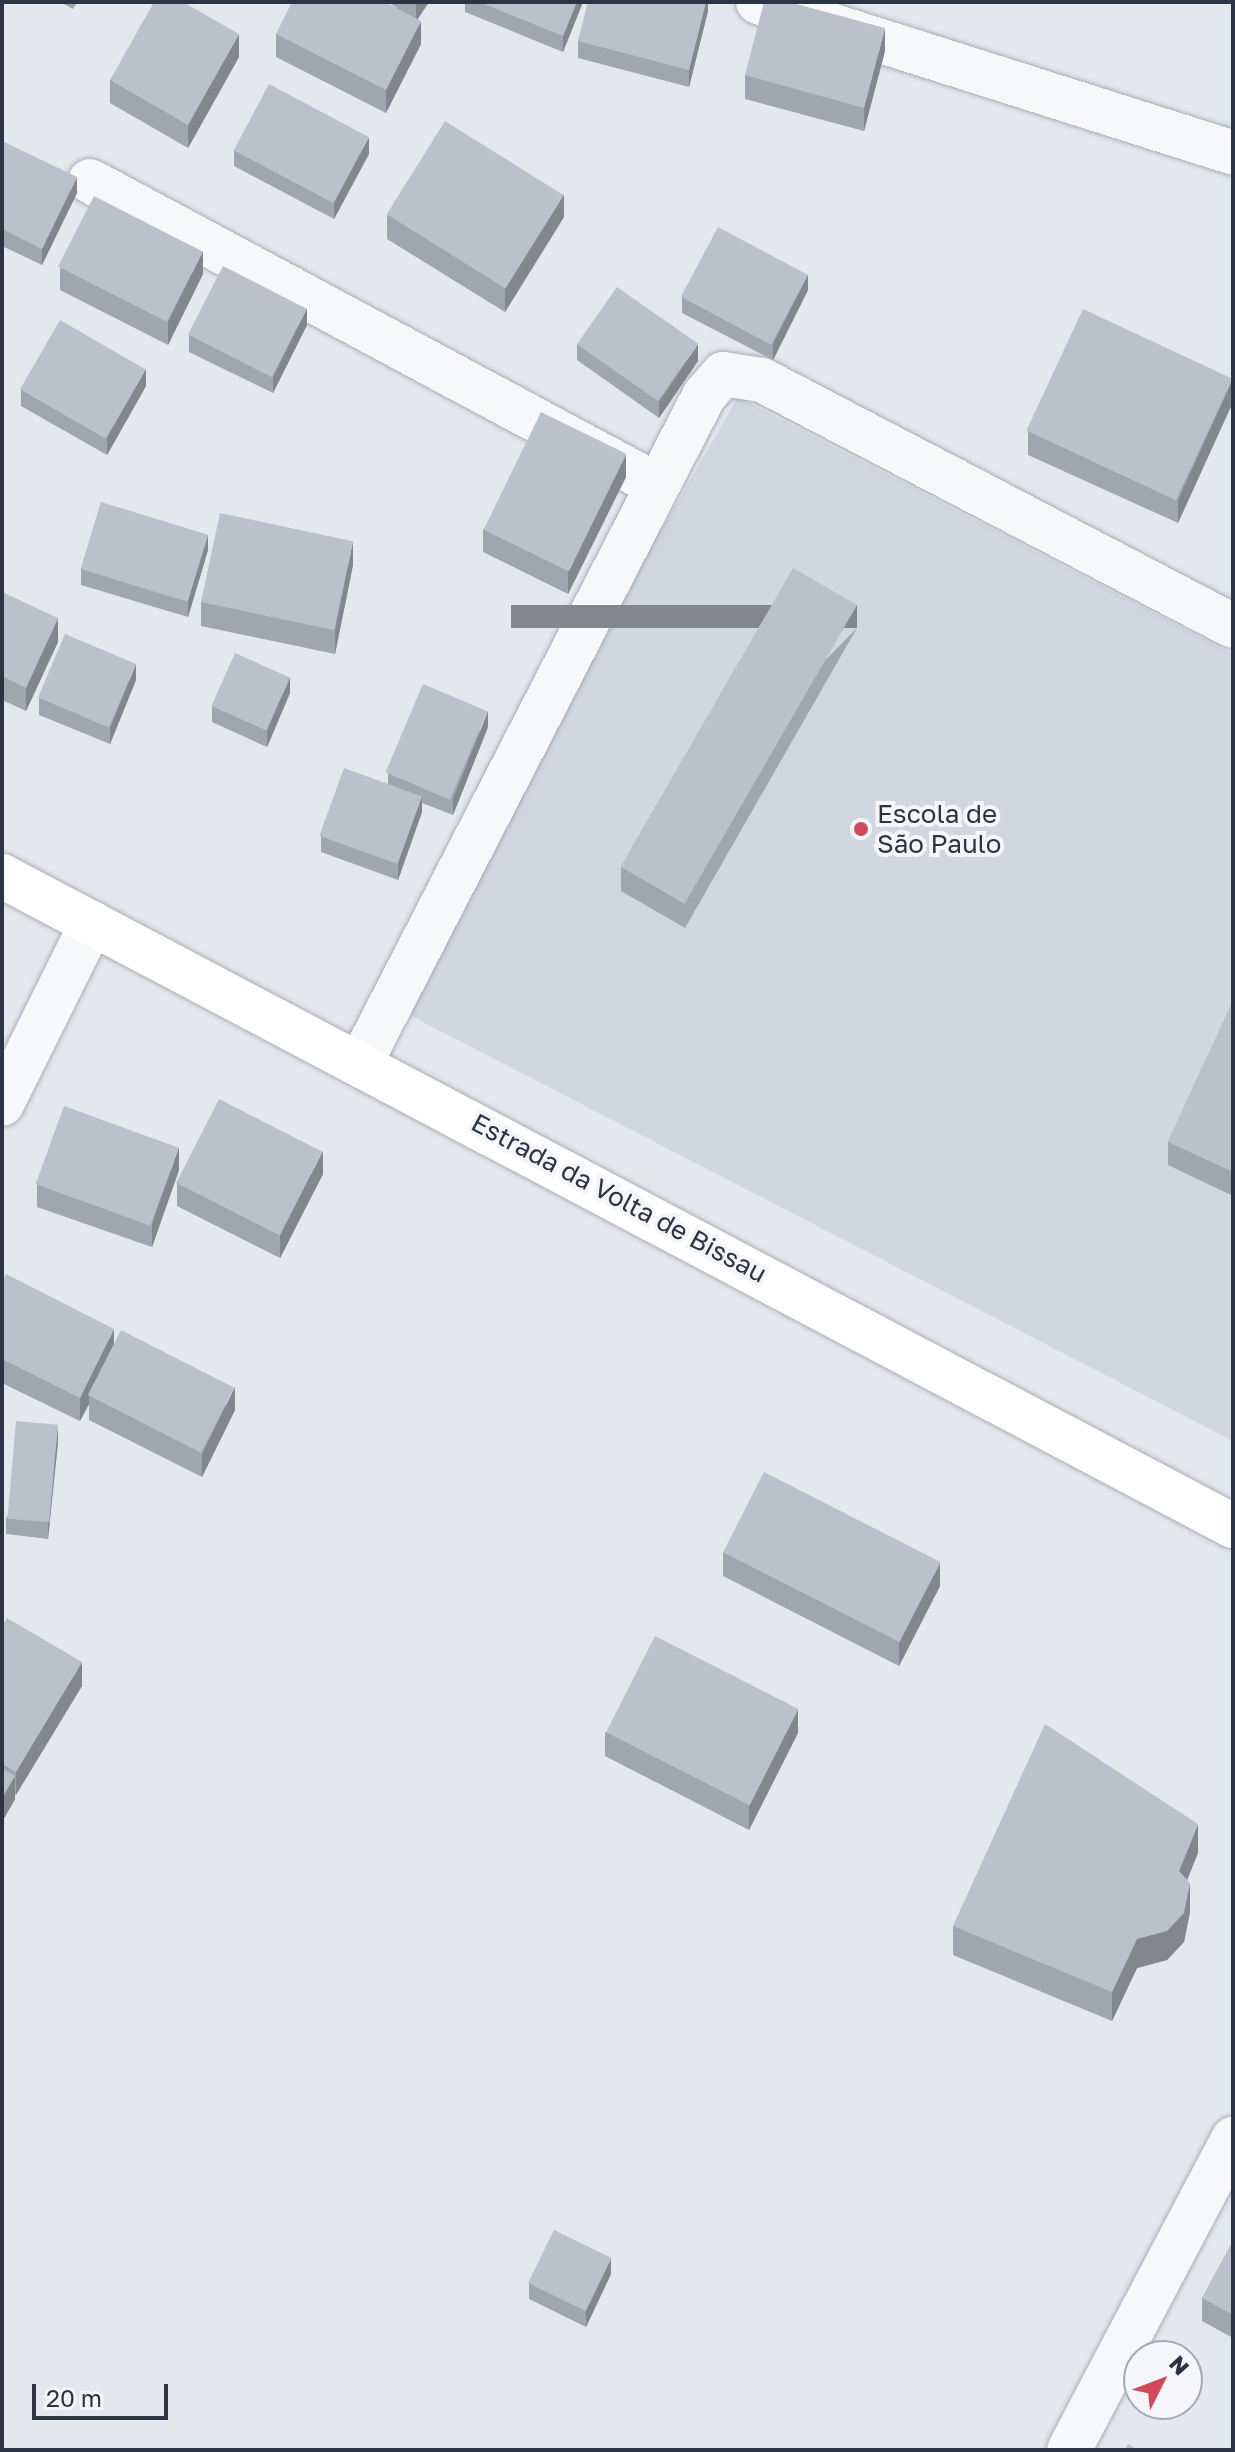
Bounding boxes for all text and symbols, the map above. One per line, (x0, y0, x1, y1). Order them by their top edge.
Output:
place label: Escola de São Paulo (877, 798, 1001, 860)
marker: Escola de São Paulo (852, 820, 870, 838)
street label: Estrada da Volta de Bissau (466, 1107, 772, 1289)
north arrow (1123, 2340, 1203, 2420)
text: N (1164, 2350, 1195, 2380)
scale bar (36, 2368, 172, 2418)
text: 20 m (46, 2383, 102, 2412)

